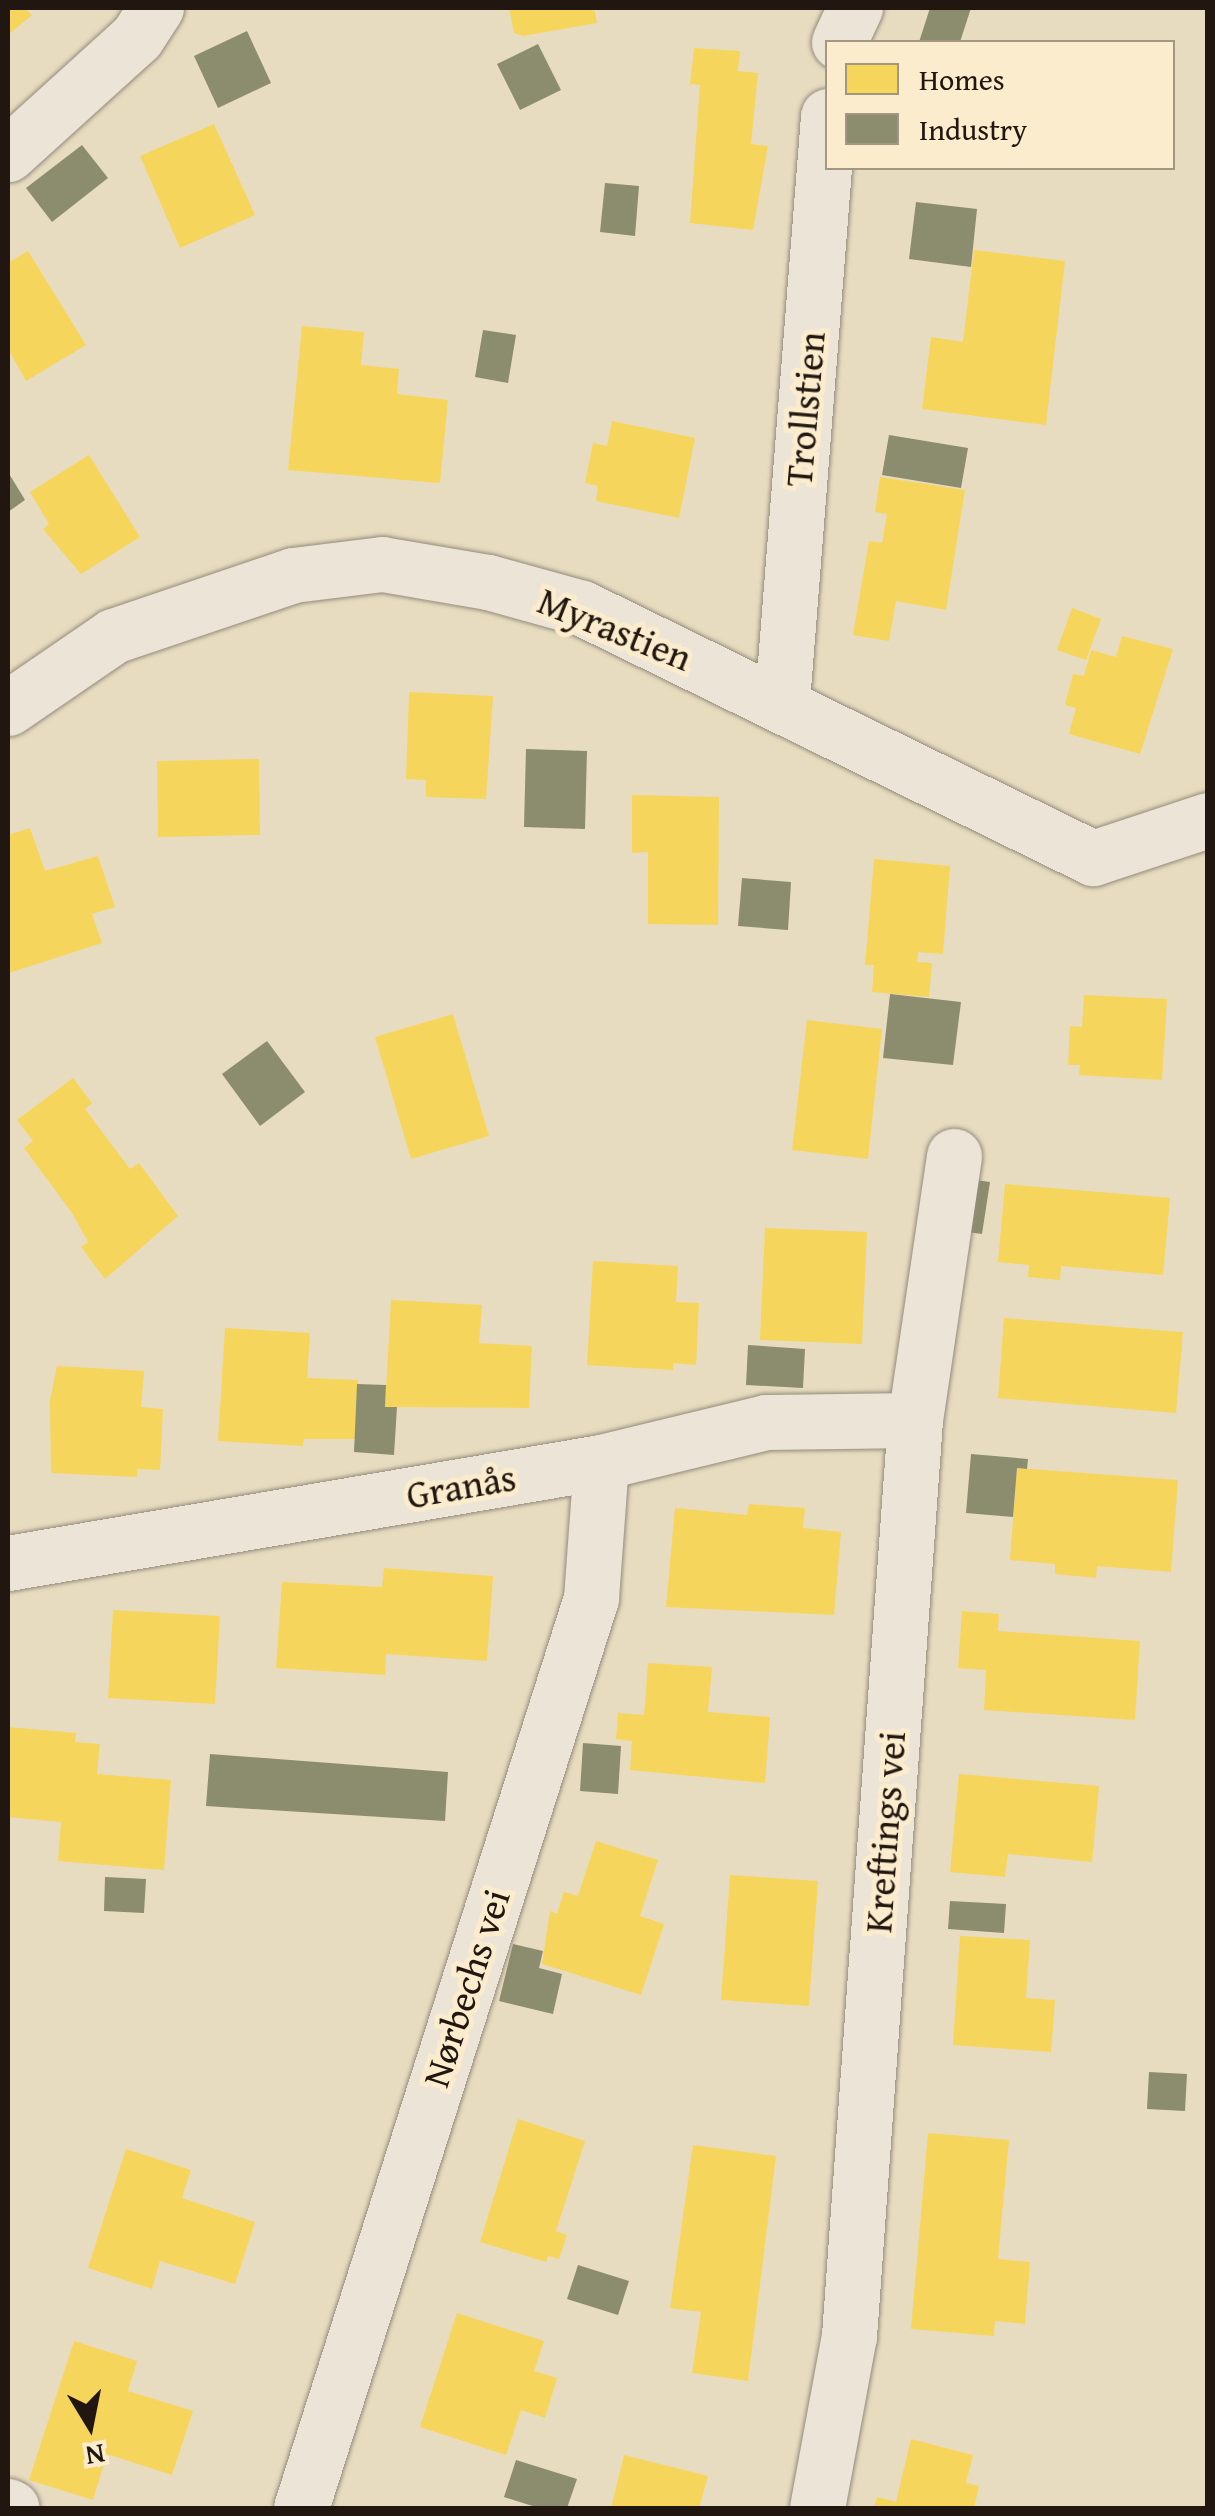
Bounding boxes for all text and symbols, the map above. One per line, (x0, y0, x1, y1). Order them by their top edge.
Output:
legend (825, 40, 1175, 170)
text: Homes (919, 57, 1005, 101)
text: Industry (919, 107, 1027, 151)
street label: Trollstien (776, 330, 834, 488)
street label: Myrastien (532, 578, 698, 680)
street label: Granås (403, 1454, 519, 1518)
street label: Kreftings vei (855, 1730, 915, 1934)
street label: Nørbechs vei (413, 1883, 519, 2093)
north arrow (40, 2376, 140, 2476)
text: N (83, 2434, 108, 2478)

